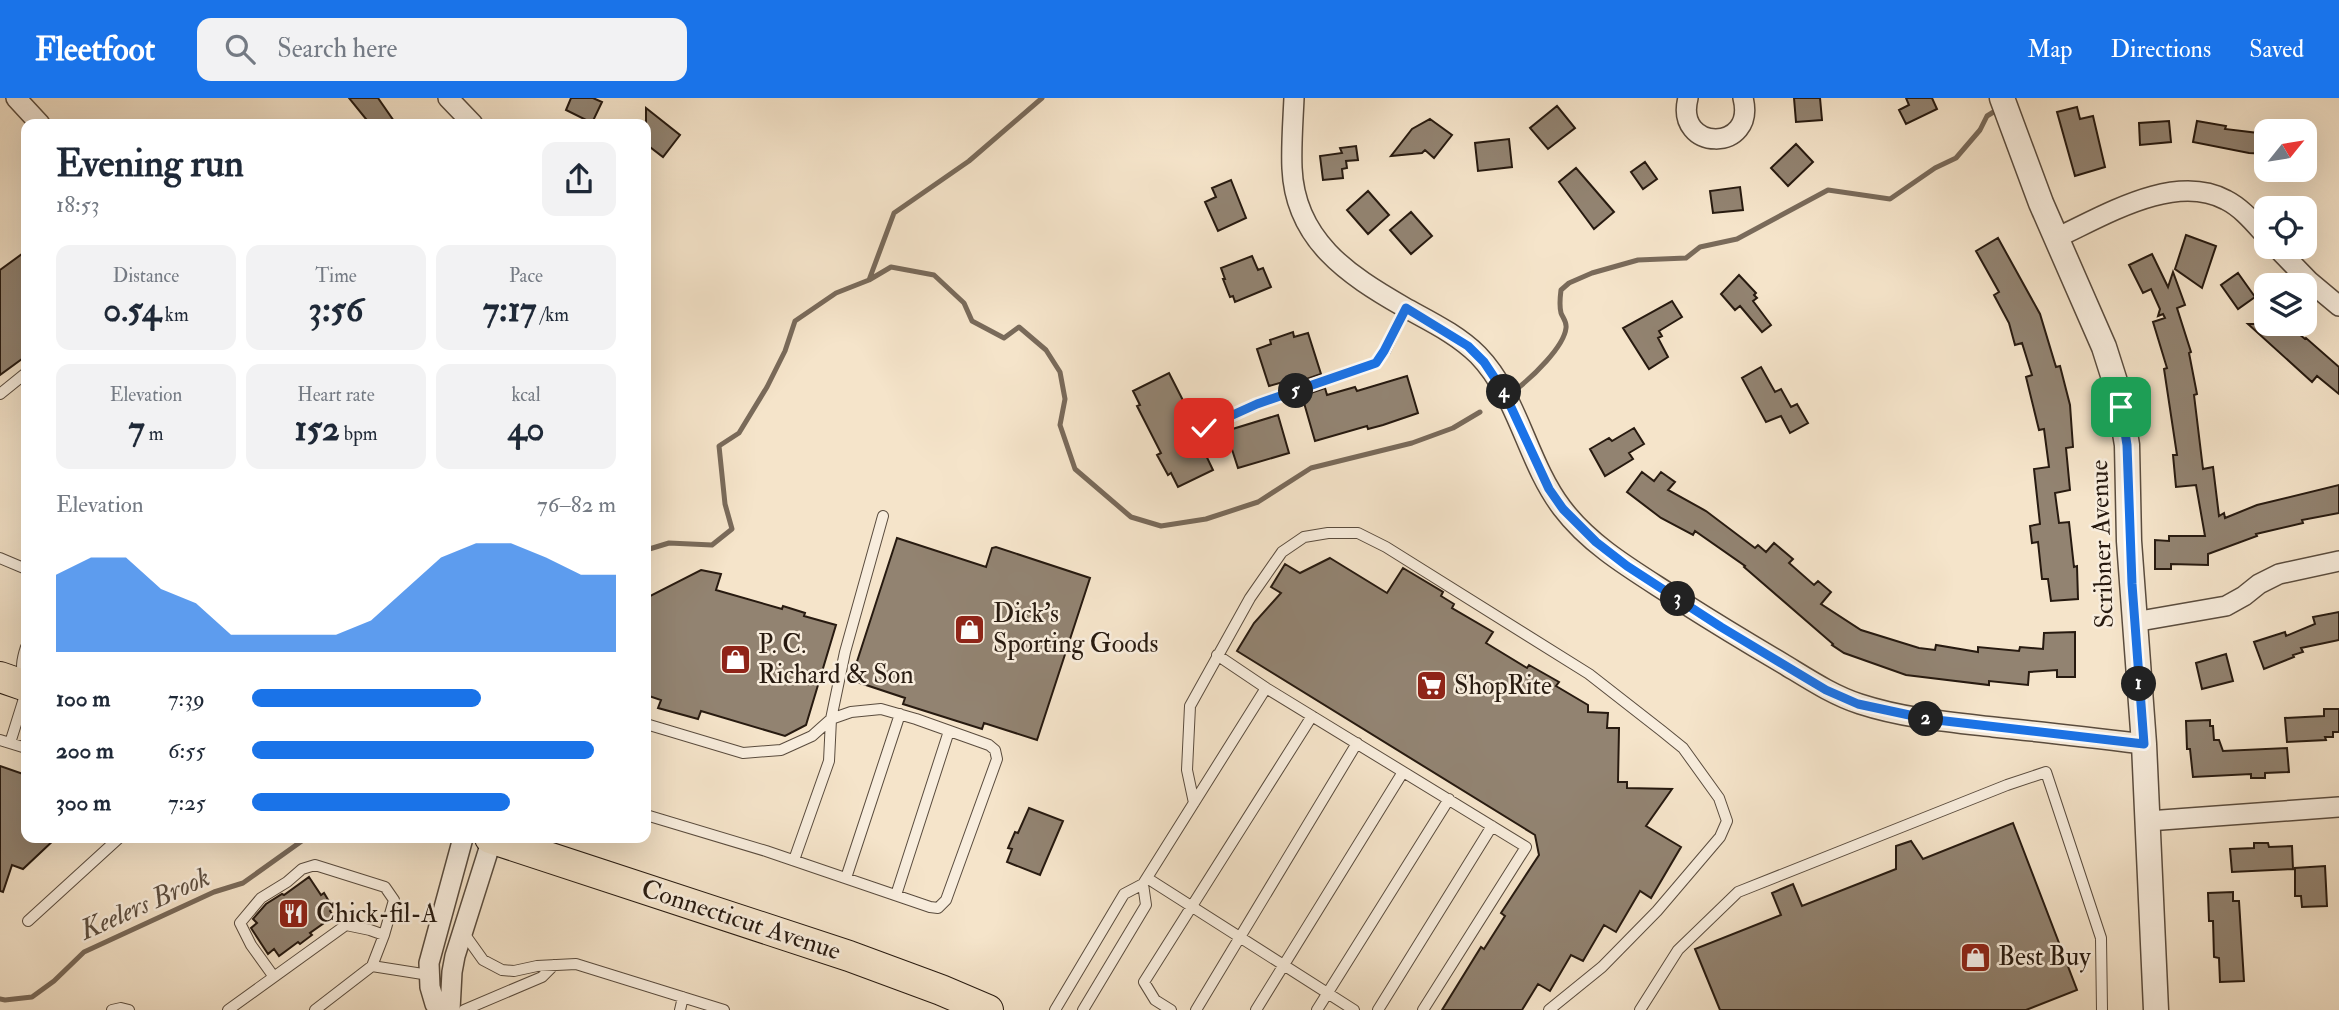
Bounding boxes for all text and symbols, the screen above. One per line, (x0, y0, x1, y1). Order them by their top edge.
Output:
search box (197, 18, 687, 81)
text: Fleetfoot (35, 29, 155, 70)
icon: search (221, 30, 259, 68)
text: Search here (277, 33, 397, 65)
text: Map (2027, 34, 2072, 65)
text: Directions (2110, 34, 2211, 65)
text: Saved (2249, 34, 2304, 65)
north arrow (2254, 119, 2317, 182)
map controls (2254, 119, 2317, 336)
text: Evening run (56, 140, 244, 188)
button: share (542, 142, 616, 216)
text: 18:53 (56, 190, 100, 219)
button: locate (2254, 196, 2317, 259)
text: Distance (113, 264, 179, 288)
text: Time (315, 264, 357, 288)
text: Pace (509, 264, 543, 288)
button: layers (2254, 273, 2317, 336)
text: 0.54 (103, 288, 161, 332)
text: 3:56 (308, 288, 364, 332)
text: 7:17 (483, 288, 536, 332)
text: km (161, 303, 189, 327)
text: /km (536, 303, 569, 327)
pin: 5 (1278, 374, 1314, 408)
pin: 4 (1486, 374, 1522, 410)
pin (2091, 377, 2151, 437)
text: 5 (1291, 378, 1300, 402)
text: 4 (1498, 379, 1509, 403)
text: Elevation (110, 383, 182, 407)
text: Heart rate (297, 383, 375, 407)
text: kcal (511, 383, 541, 407)
icon: arrive (2102, 388, 2140, 426)
pin (1174, 398, 1234, 458)
text: 7 (129, 407, 145, 451)
text: 152 (294, 407, 340, 451)
text: 40 (508, 407, 544, 451)
icon: check (1185, 409, 1223, 447)
text: m (145, 422, 163, 446)
text: bpm (340, 422, 378, 446)
street label: Scribner Avenue (2083, 459, 2121, 629)
text: Elevation (56, 490, 144, 519)
text: 76–82 m (537, 490, 616, 519)
pin: 3 (1660, 582, 1696, 616)
text: 3 (1674, 586, 1681, 610)
place label: Dick's Sporting Goods (993, 598, 1159, 661)
shop icon: Dick's Sporting Goods (953, 612, 987, 646)
place label: P. C. Richard & Son (758, 629, 914, 691)
shop icon: P. C. Richard & Son (718, 643, 752, 677)
pin: 1 (2122, 666, 2156, 702)
supermarket icon: ShopRite (1414, 669, 1448, 703)
place label: ShopRite (1454, 670, 1552, 703)
text: 1 (2135, 671, 2142, 695)
text: 100 m (56, 684, 110, 713)
text: 7:39 (168, 684, 205, 713)
pin: 2 (1909, 702, 1944, 736)
text: 2 (1921, 706, 1930, 730)
text: 200 m (56, 736, 114, 765)
text: 6:55 (168, 736, 206, 765)
text: 300 m (56, 788, 111, 817)
text: 7:25 (168, 788, 206, 817)
water label: Keelers Brook (73, 860, 216, 949)
street label: Connecticut Avenue (637, 873, 845, 967)
restaurant icon: Chick-fil-A (276, 897, 310, 931)
place label: Chick-fil-A (316, 898, 438, 930)
shop icon: Best Buy (1958, 940, 1992, 974)
place label: Best Buy (1998, 941, 2091, 973)

